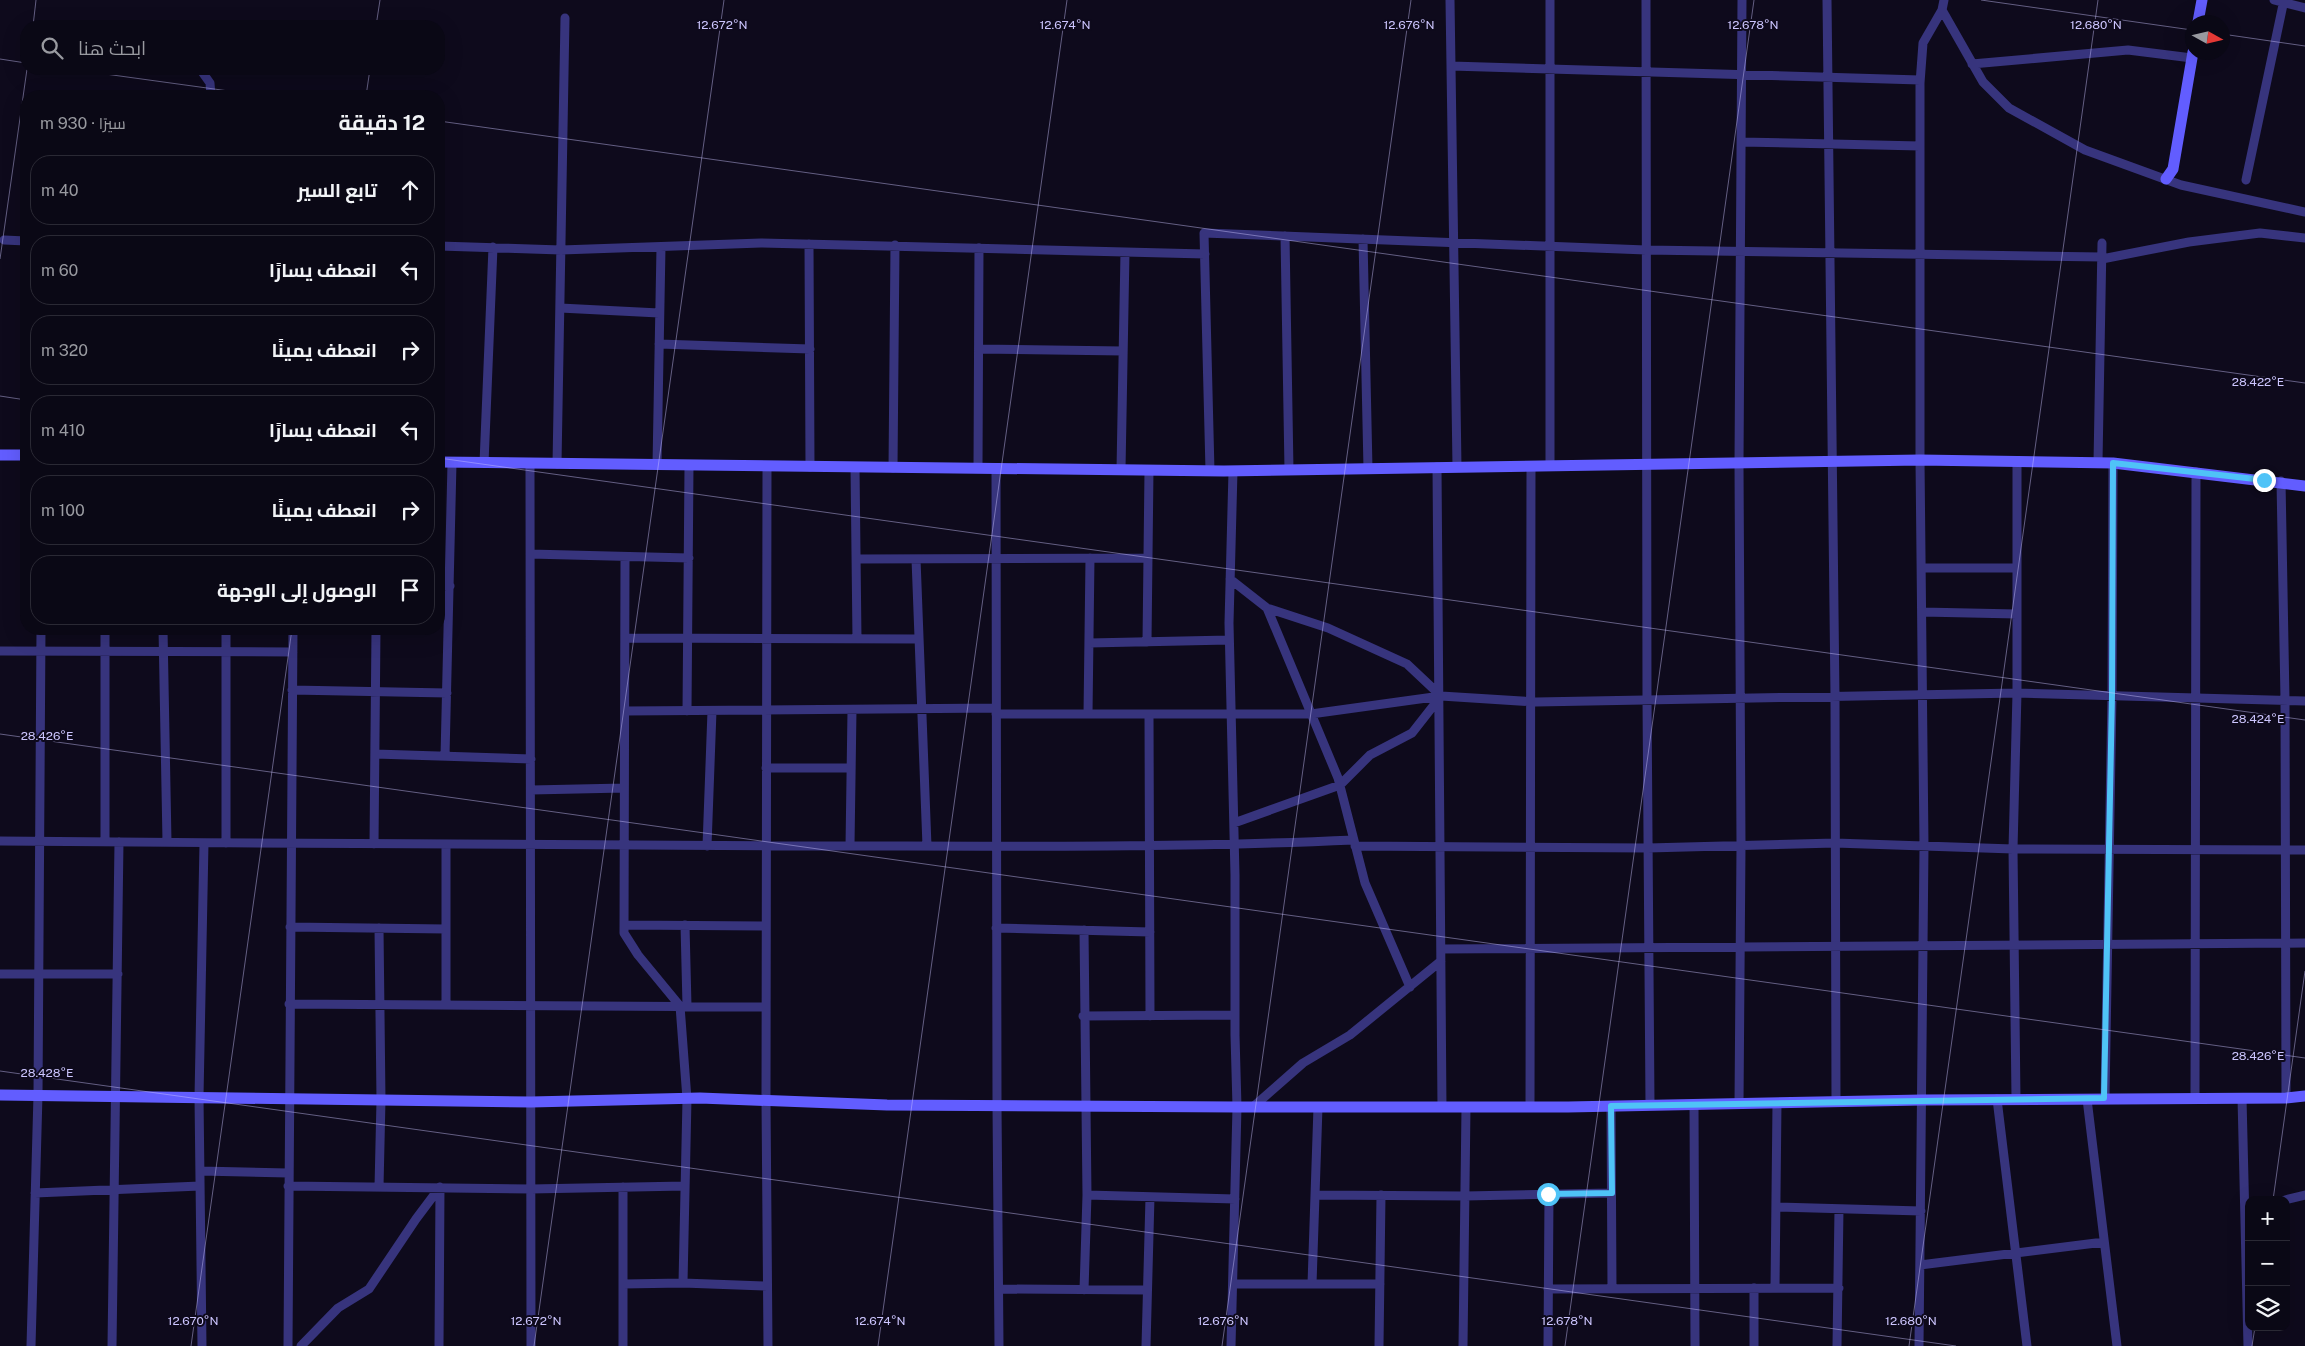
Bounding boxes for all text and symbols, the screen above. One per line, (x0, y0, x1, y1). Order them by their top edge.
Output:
north arrow (2185, 15, 2230, 60)
text: 12.672°N (696, 18, 748, 32)
text: 12.674°N (1039, 18, 1091, 32)
text: 12.676°N (1383, 18, 1435, 32)
text: 12.678°N (1727, 18, 1779, 32)
text: 12.680°N (2070, 18, 2122, 32)
search box (20, 20, 445, 75)
icon: search (38, 34, 66, 62)
text: ابحث هنا (78, 37, 146, 59)
text: 12 دقيقة (339, 110, 425, 135)
text: سيرًا · 930 m (40, 114, 126, 133)
icon: ahead (396, 176, 424, 204)
text: تابع السير (297, 179, 377, 201)
text: 40 m (41, 181, 79, 200)
icon: left (396, 256, 424, 284)
text: انعطف يسارًا (269, 259, 377, 281)
text: 60 m (41, 261, 78, 280)
icon: right (396, 336, 424, 364)
text: انعطف يمينًا (271, 339, 377, 361)
text: 320 m (41, 341, 88, 360)
text: 28.422°E (2232, 375, 2284, 389)
icon: left (396, 416, 424, 444)
text: انعطف يسارًا (269, 419, 377, 441)
text: 410 m (41, 421, 85, 440)
route end (2253, 469, 2276, 492)
icon: right (396, 496, 424, 524)
text: انعطف يمينًا (271, 499, 377, 521)
text: 100 m (41, 501, 85, 520)
icon: arrive (396, 576, 424, 604)
text: الوصول إلى الوجهة (217, 579, 377, 601)
text: 28.424°E (2232, 712, 2284, 726)
text: 28.426°E (21, 729, 73, 743)
text: 28.426°E (2232, 1049, 2284, 1063)
text: 28.428°E (20, 1066, 74, 1080)
route start (1537, 1183, 1560, 1206)
map controls (2245, 1196, 2290, 1331)
button: + (2245, 1196, 2290, 1241)
button: − (2245, 1241, 2290, 1286)
button: layers (2245, 1286, 2290, 1331)
text: 12.670°N (168, 1314, 218, 1328)
text: 12.672°N (510, 1314, 562, 1328)
text: 12.674°N (854, 1314, 906, 1328)
text: 12.676°N (1197, 1314, 1249, 1328)
text: 12.678°N (1541, 1314, 1593, 1328)
text: 12.680°N (1885, 1314, 1937, 1328)

